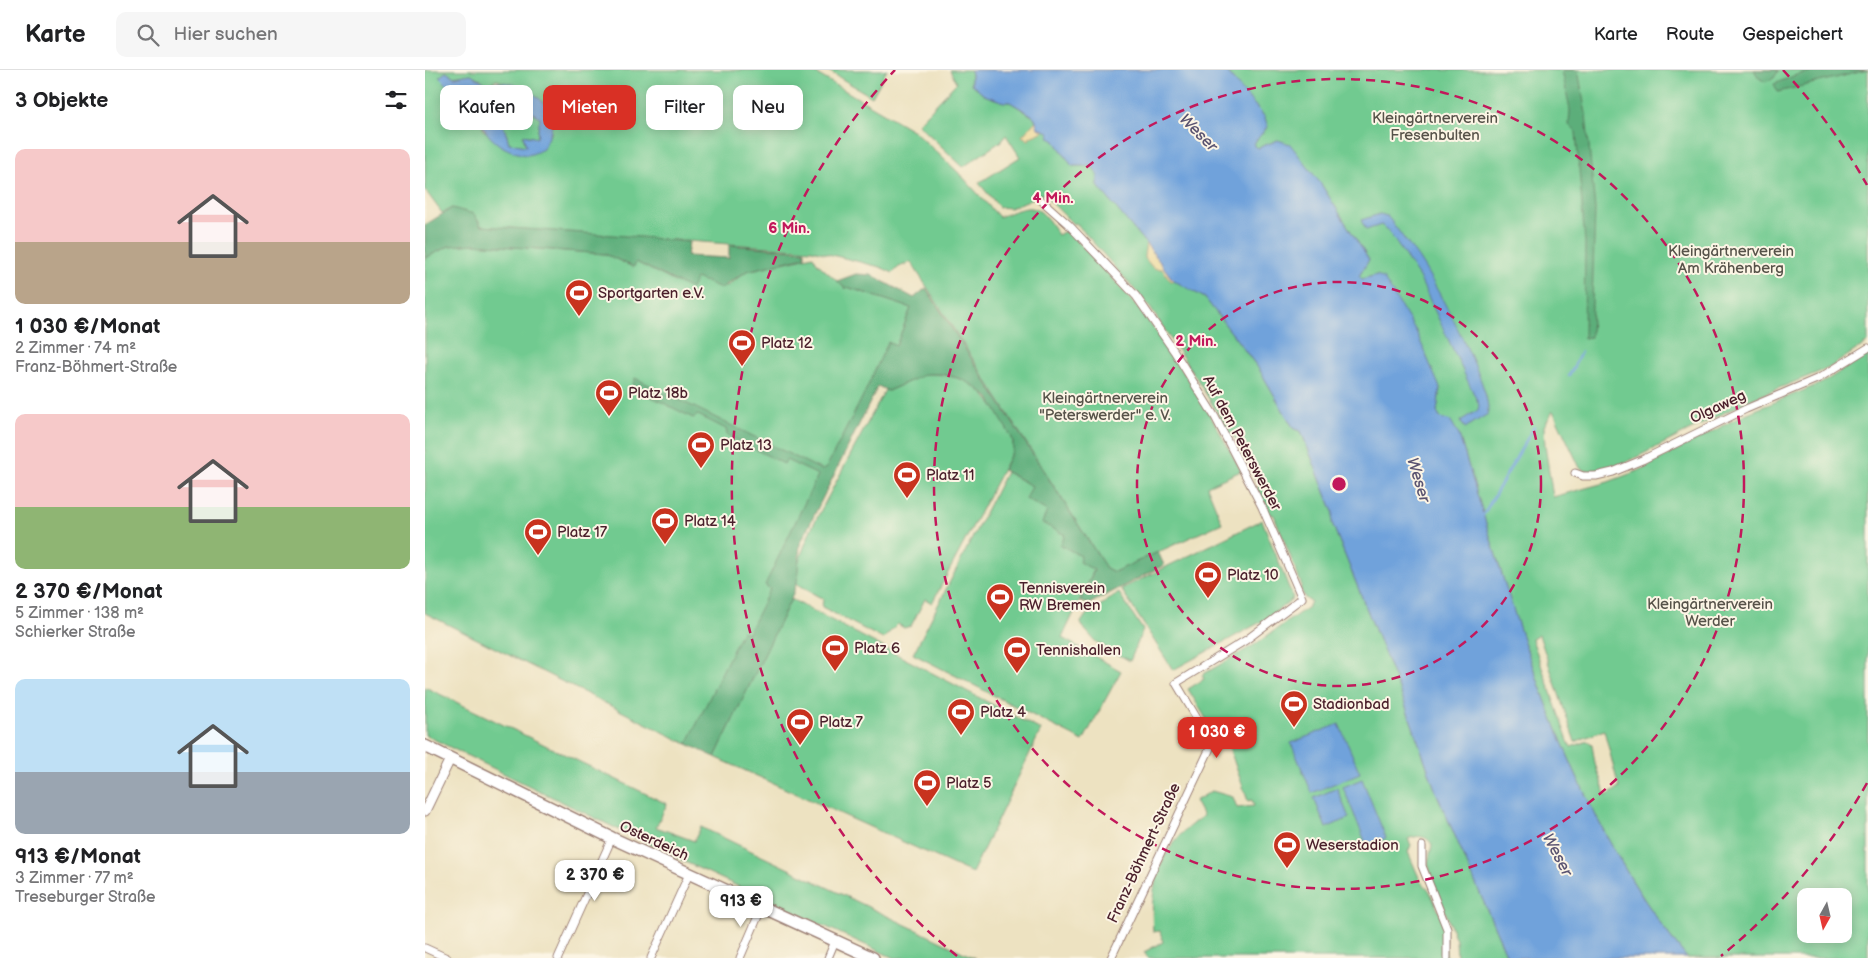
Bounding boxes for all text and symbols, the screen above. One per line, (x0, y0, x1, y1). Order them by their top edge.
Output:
search box (116, 12, 466, 57)
text: Karte (25, 20, 86, 49)
icon: search (134, 21, 162, 49)
text: Hier suchen (174, 23, 278, 46)
text: Karte (1594, 24, 1638, 45)
text: Route (1666, 24, 1714, 45)
text: Gespeichert (1742, 24, 1843, 45)
chip: Kaufen (440, 85, 533, 130)
chip: Mieten (543, 85, 636, 130)
chip: Filter (646, 85, 723, 130)
chip: Neu (733, 85, 803, 130)
icon: filters (382, 86, 410, 114)
text: 3 Objekte (15, 88, 108, 113)
park label: Kleingärtnerverein Fresenbulten (1372, 109, 1498, 145)
water label: Weser (1175, 110, 1222, 157)
icon: home (168, 181, 258, 271)
text: 4 Min. (1032, 189, 1074, 208)
text: 6 Min. (768, 219, 810, 238)
park label: Kleingärtnerverein Am Krähenberg (1668, 242, 1794, 278)
sports icon: Sportgarten e.V. (564, 278, 594, 317)
place label: Sportgarten e.V. (598, 284, 704, 303)
text: 1 030 €/Monat (15, 314, 160, 339)
sports icon: Platz 12 (727, 328, 757, 367)
text: 2 Min. (1175, 332, 1217, 351)
place label: Platz 12 (761, 334, 813, 353)
text: 2 Zimmer · 74 m² (15, 339, 136, 358)
text: Franz-Böhmert-Straße (15, 358, 177, 377)
street label: Auf dem Peterswerder (1198, 372, 1286, 514)
sports icon: Platz 18b (594, 378, 624, 417)
place label: Platz 18b (628, 384, 689, 403)
street label: Olgaweg (1687, 386, 1749, 428)
park label: Kleingärtnerverein "Peterswerder" e. V. (1039, 389, 1171, 425)
sports icon: Platz 13 (686, 430, 716, 469)
place label: Platz 13 (720, 436, 772, 455)
icon: home (168, 446, 258, 536)
water label: Weser (1402, 455, 1434, 506)
sports icon: Platz 11 (892, 460, 922, 499)
place label: Platz 11 (926, 466, 975, 485)
centre of rings (1330, 475, 1348, 493)
sports icon: Platz 14 (650, 506, 680, 545)
place label: Platz 14 (684, 512, 736, 531)
sports icon: Platz 17 (523, 517, 553, 556)
place label: Platz 17 (557, 523, 608, 542)
sports icon: Platz 10 (1193, 560, 1223, 599)
place label: Platz 10 (1227, 566, 1279, 585)
text: 2 370 €/Monat (15, 579, 163, 604)
place label: Tennisverein RW Bremen (1019, 579, 1105, 615)
sports icon: Tennisverein RW Bremen (985, 582, 1015, 621)
park label: Kleingärtnerverein Werder (1647, 595, 1773, 631)
text: 5 Zimmer · 138 m² (15, 604, 144, 623)
text: Schierker Straße (15, 623, 135, 642)
sports icon: Platz 6 (820, 633, 850, 672)
sports icon: Tennishallen (1002, 635, 1032, 674)
place label: Platz 6 (854, 639, 900, 658)
place label: Tennishallen (1036, 641, 1121, 660)
sports icon: Stadionbad (1279, 689, 1309, 728)
place label: Stadionbad (1313, 695, 1389, 714)
sports icon: Platz 4 (946, 697, 976, 736)
place label: Platz 4 (980, 703, 1026, 722)
sports icon: Platz 7 (785, 707, 815, 746)
icon: home (168, 711, 258, 801)
place label: Platz 7 (819, 713, 864, 732)
pin: 1 030 € (1171, 716, 1263, 759)
text: 1 030 € (1189, 723, 1245, 742)
sports icon: Platz 5 (912, 768, 942, 807)
place label: Platz 5 (946, 774, 992, 793)
street label: Franz-Böhmert-Straße (1103, 780, 1185, 926)
street label: Osterdeich (616, 817, 692, 865)
sports icon: Weserstadion (1272, 830, 1302, 869)
water label: Weser (1538, 830, 1577, 881)
place label: Weserstadion (1306, 836, 1399, 855)
text: 913 €/Monat (15, 844, 141, 869)
pin: 2 370 € (549, 860, 641, 902)
text: 2 370 € (566, 866, 624, 885)
text: 3 Zimmer · 77 m² (15, 869, 134, 888)
pin: 913 € (706, 886, 776, 928)
text: Treseburger Straße (15, 888, 155, 907)
north arrow (1797, 888, 1853, 942)
map controls (1797, 888, 1852, 943)
text: 913 € (720, 892, 762, 911)

